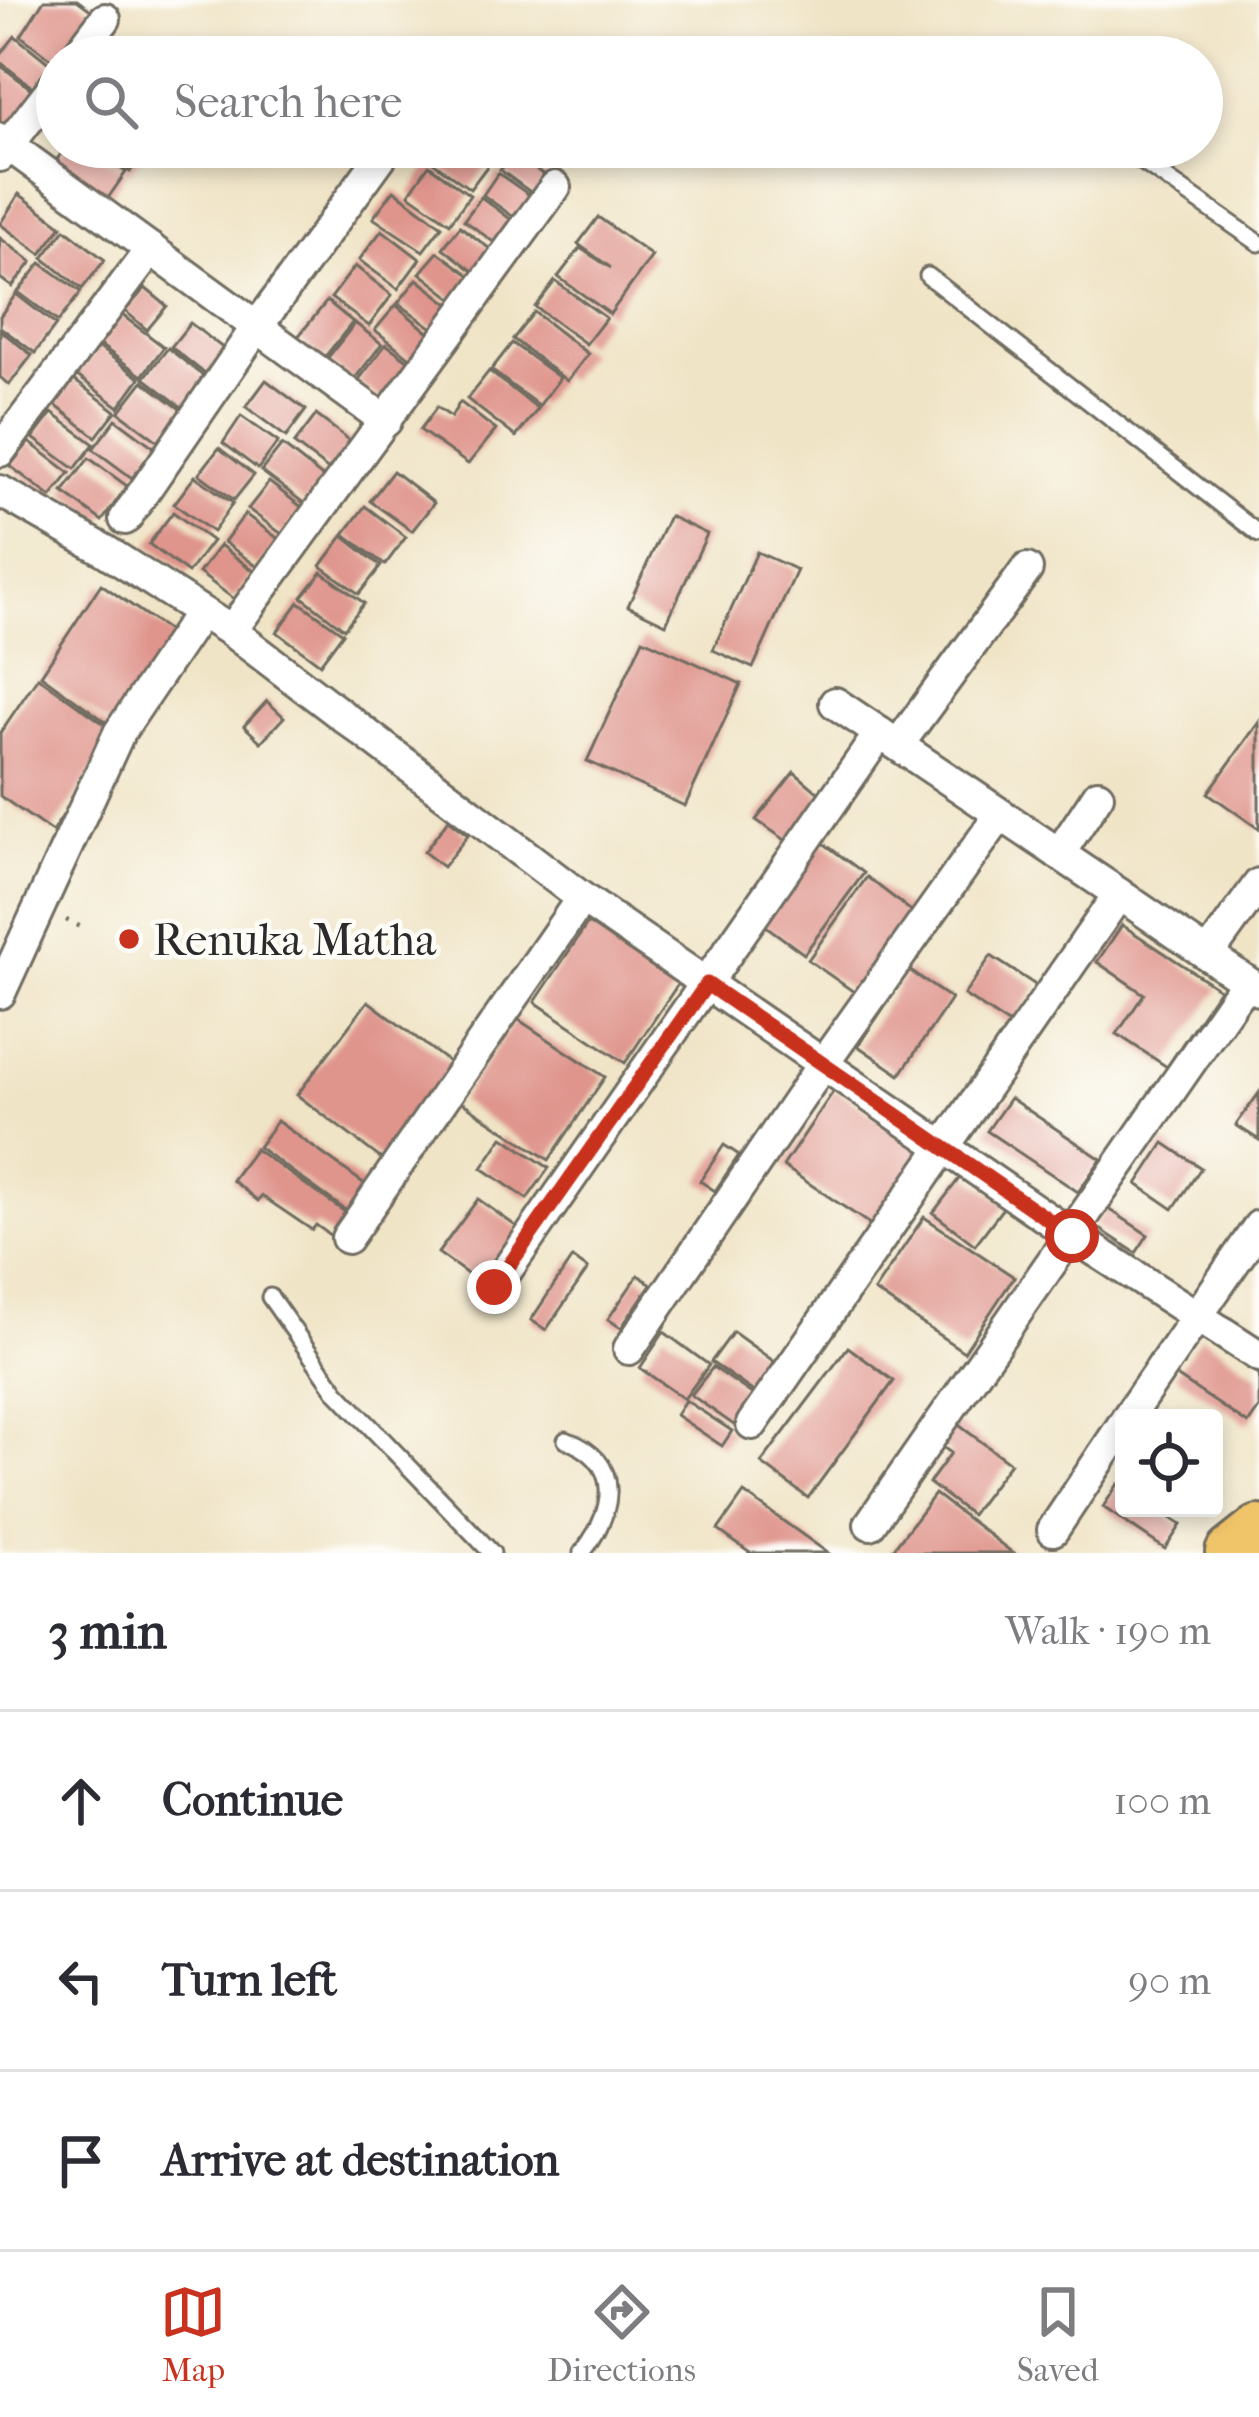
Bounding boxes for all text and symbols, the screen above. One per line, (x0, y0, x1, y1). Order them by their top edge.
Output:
search box (36, 36, 1223, 168)
icon: search (78, 69, 144, 135)
text: Search here (174, 76, 402, 129)
place label: Renuka Matha (153, 914, 437, 967)
marker: Renuka Matha (116, 926, 142, 952)
route start (1045, 1209, 1099, 1263)
route end (467, 1260, 521, 1314)
map controls (1115, 1409, 1223, 1517)
button: locate (1115, 1409, 1223, 1517)
text: 3 min (48, 1601, 167, 1661)
text: Walk · 190 m (1005, 1608, 1211, 1654)
icon: ahead (48, 1768, 114, 1834)
text: Continue (162, 1774, 343, 1827)
text: 100 m (1113, 1778, 1211, 1824)
icon: left (48, 1948, 114, 2014)
text: Turn left (162, 1954, 337, 2007)
text: 90 m (1128, 1958, 1211, 2004)
icon: arrive (48, 2128, 114, 2194)
text: Arrive at destination (162, 2134, 559, 2187)
tab: Map (160, 2279, 226, 2390)
tab: Directions (547, 2279, 696, 2390)
tab: Saved (1017, 2279, 1099, 2390)

